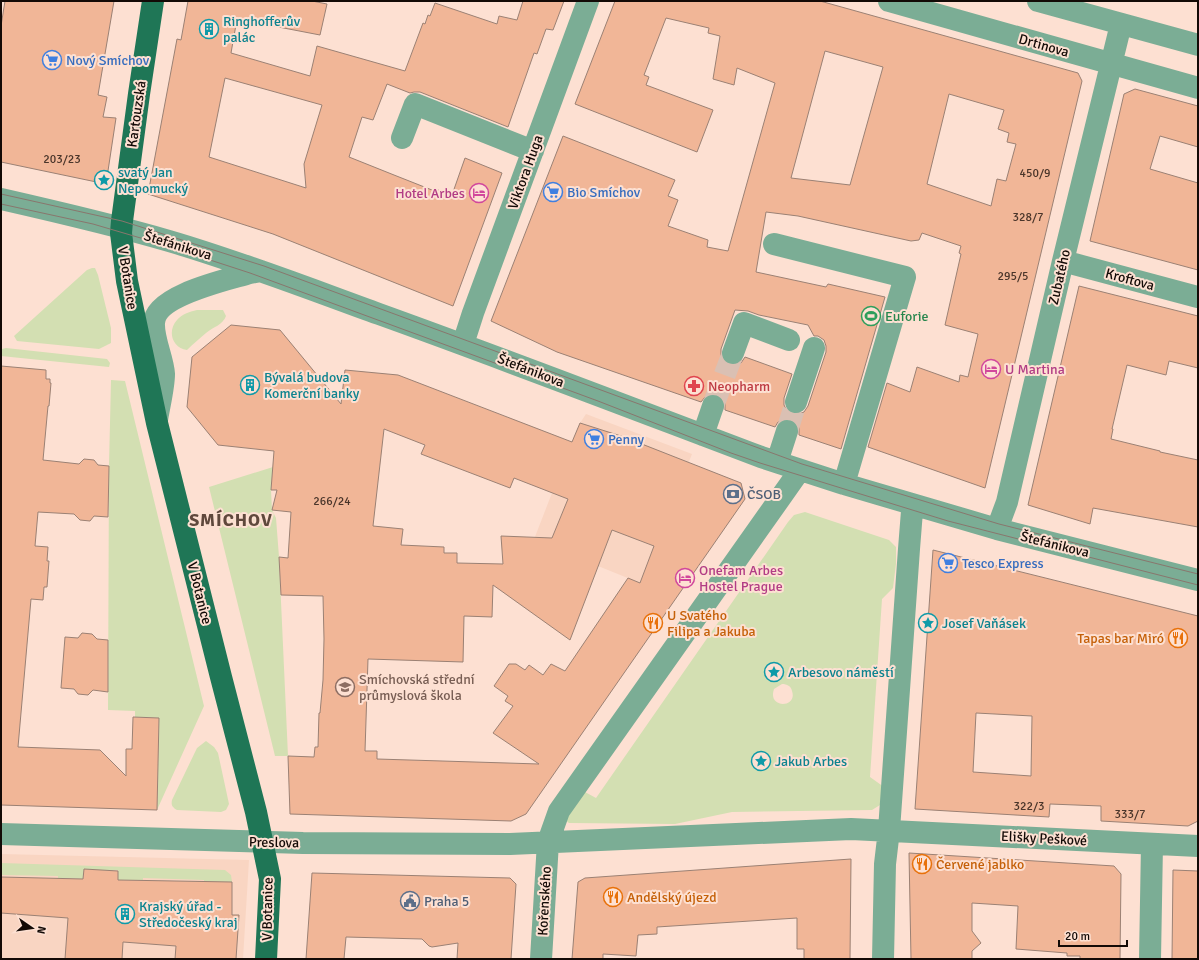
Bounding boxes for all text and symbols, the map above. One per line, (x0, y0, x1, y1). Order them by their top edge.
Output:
place label: Ringhofferův palác (223, 13, 301, 46)
building icon: Ringhofferův palác (198, 18, 220, 40)
street label: Drtinova (1017, 30, 1071, 61)
supermarket icon: Nový Smíchov (41, 49, 63, 71)
place label: Nový Smíchov (66, 52, 150, 69)
street label: Kartouzská (123, 80, 150, 148)
street label: Viktora Huga (504, 133, 547, 212)
house number: 203/23 (43, 152, 81, 167)
place label: svatý Jan Nepomucký (118, 164, 189, 197)
house number: 450/9 (1020, 166, 1050, 181)
place icon: svatý Jan Nepomucký (93, 169, 115, 191)
supermarket icon: Bio Smíchov (542, 181, 564, 203)
hotel icon: Hotel Arbes (468, 182, 490, 204)
place label: Bio Smíchov (567, 184, 641, 201)
place label: Hotel Arbes (395, 185, 465, 202)
house number: 328/7 (1013, 210, 1043, 225)
street label: Štefánikova (142, 227, 214, 264)
street label: V Botanice (114, 245, 141, 311)
street label: Zubatého (1045, 248, 1074, 306)
street label: Kroftova (1104, 265, 1156, 294)
house number: 295/5 (998, 269, 1028, 284)
sports icon: Euforie (860, 305, 882, 327)
place label: Euforie (885, 308, 928, 325)
street label: Štefánikova (495, 350, 567, 391)
hotel icon: U Martina (980, 358, 1002, 380)
place label: U Martina (1005, 361, 1065, 378)
place label: Bývalá budova Komerční banky (264, 369, 360, 402)
building icon: Bývalá budova Komerční banky (239, 374, 261, 396)
pharmacy icon: Neopharm (683, 375, 705, 397)
place label: Neopharm (708, 378, 770, 395)
supermarket icon: Penny (583, 428, 605, 450)
place label: Penny (608, 431, 645, 448)
bank icon: ČSOB (722, 483, 744, 505)
place label: ČSOB (747, 486, 781, 503)
house number: 266/24 (313, 494, 351, 509)
district label: SMÍCHOV (189, 509, 273, 531)
street label: Štefánikova (1019, 528, 1091, 561)
supermarket icon: Tesco Express (937, 552, 959, 574)
place label: Tesco Express (962, 555, 1044, 572)
street label: V Botanice (184, 560, 215, 626)
place label: Onefam Arbes Hostel Prague (699, 562, 783, 595)
hotel icon: Onefam Arbes Hostel Prague (674, 567, 696, 589)
place label: U Svatého Filipa a Jakuba (667, 607, 756, 640)
restaurant icon: U Svatého Filipa a Jakuba (642, 612, 664, 634)
place icon: Josef Vaňásek (917, 612, 939, 634)
place label: Josef Vaňásek (942, 615, 1026, 632)
restaurant icon: Tapas bar Miró (1167, 627, 1189, 649)
place label: Tapas bar Miró (1077, 630, 1164, 647)
place icon: Arbesovo náměstí (763, 661, 785, 683)
place label: Arbesovo náměstí (788, 664, 894, 681)
place label: Smíchovská střední průmyslová škola (359, 671, 475, 704)
school or university icon: Smíchovská střední průmyslová škola (334, 676, 356, 698)
place icon: Jakub Arbes (750, 750, 772, 772)
place label: Jakub Arbes (775, 753, 847, 770)
house number: 322/3 (1014, 799, 1044, 814)
house number: 333/7 (1115, 807, 1145, 822)
street label: Elišky Peškové (1000, 828, 1088, 849)
street label: Preslova (249, 834, 299, 851)
restaurant icon: Červené jablko (911, 853, 933, 875)
place label: Červené jablko (936, 856, 1024, 873)
street label: Kořenského (534, 866, 555, 936)
street label: V Botanice (258, 877, 277, 941)
restaurant icon: Andělský újezd (602, 886, 624, 908)
place label: Andělský újezd (627, 889, 717, 906)
public building icon: Praha 5 (399, 890, 421, 912)
place label: Praha 5 (424, 893, 469, 910)
place label: Krajský úřad - Středočeský kraj (139, 898, 238, 931)
building icon: Krajský úřad - Středočeský kraj (114, 903, 136, 925)
north arrow (12, 908, 52, 948)
scale bar (1059, 922, 1127, 948)
text: N (34, 925, 48, 935)
text: 20 m (1065, 929, 1090, 944)

